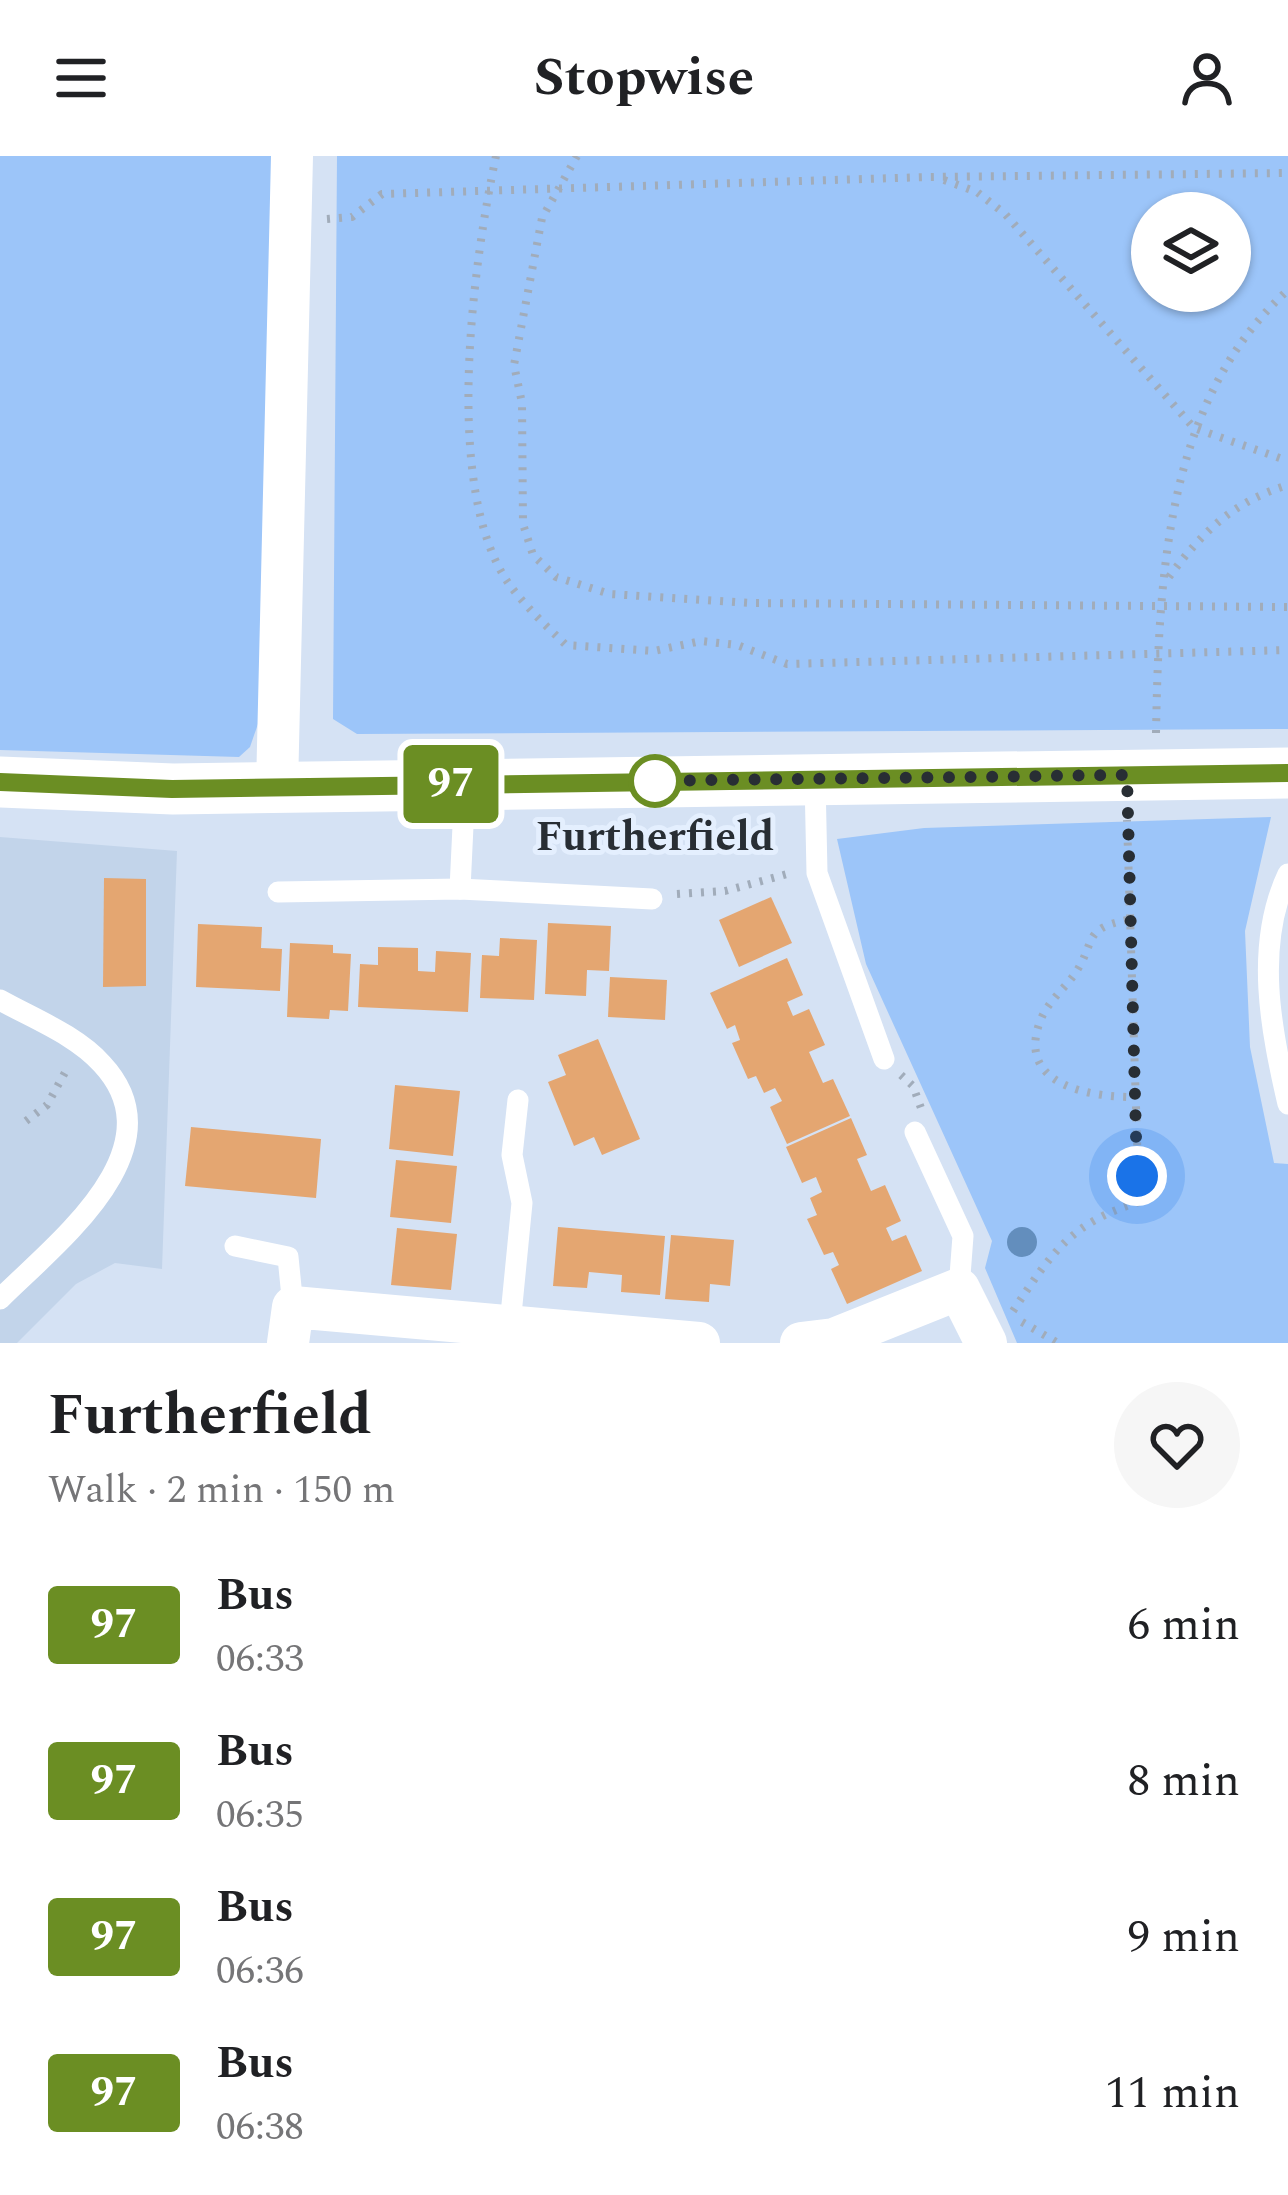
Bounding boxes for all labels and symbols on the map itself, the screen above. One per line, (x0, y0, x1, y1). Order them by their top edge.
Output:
line badge: 97 (397, 745, 505, 823)
marker: Furtherfield (630, 756, 680, 806)
place label: Furtherfield (536, 806, 774, 869)
your location (1107, 1146, 1167, 1206)

